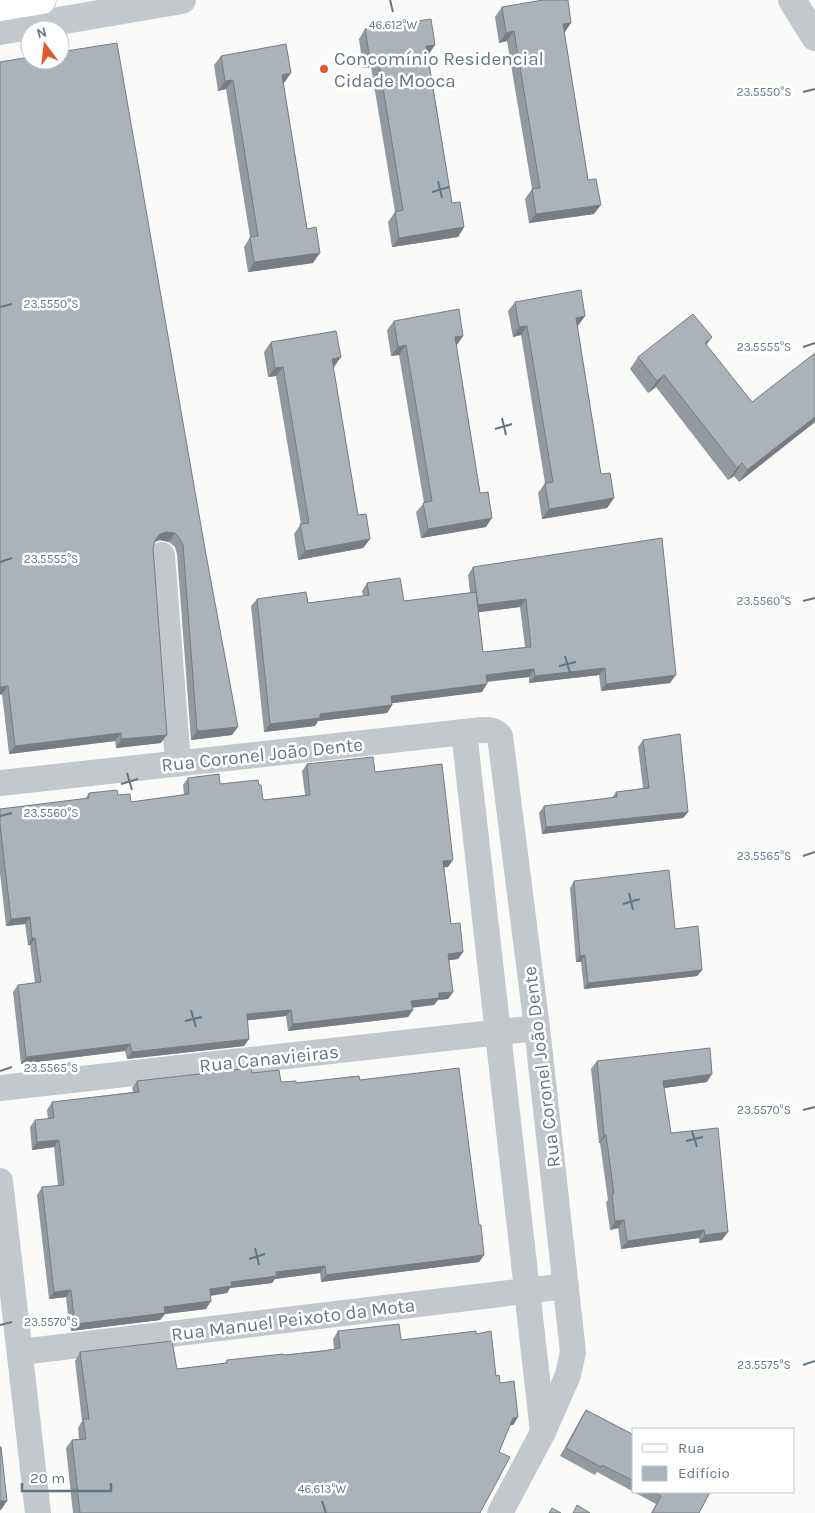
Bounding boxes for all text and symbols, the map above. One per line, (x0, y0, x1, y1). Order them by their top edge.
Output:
text: 46.612°W (369, 18, 417, 32)
north arrow (20, 20, 70, 70)
text: N (35, 23, 49, 42)
place label: Concomínio Residencial Cidade Mooca (334, 48, 544, 92)
marker: Concomínio Residencial Cidade Mooca (318, 63, 330, 75)
text: 23.5550°S (737, 85, 791, 99)
text: 23.5550°S (24, 297, 78, 311)
text: 23.5555°S (737, 340, 791, 354)
text: 23.5555°S (24, 552, 78, 566)
text: 23.5560°S (736, 594, 792, 608)
street label: Rua Coronel João Dente (160, 733, 364, 777)
text: 23.5560°S (23, 806, 79, 820)
text: 23.5565°S (737, 849, 791, 863)
street label: Rua Coronel João Dente (519, 965, 565, 1169)
street label: Rua Canavieiras (198, 1041, 340, 1077)
text: 23.5565°S (24, 1061, 78, 1075)
text: 23.5570°S (737, 1103, 791, 1117)
street label: Rua Manuel Peixoto da Mota (170, 1294, 416, 1346)
text: 23.5570°S (24, 1315, 78, 1329)
text: 23.5575°S (737, 1358, 791, 1372)
legend (632, 1428, 795, 1493)
text: Rua (678, 1439, 705, 1457)
scale bar (22, 1460, 111, 1492)
text: Edifício (678, 1464, 730, 1482)
text: 20 m (30, 1469, 65, 1487)
text: 46.613°W (298, 1482, 346, 1496)

